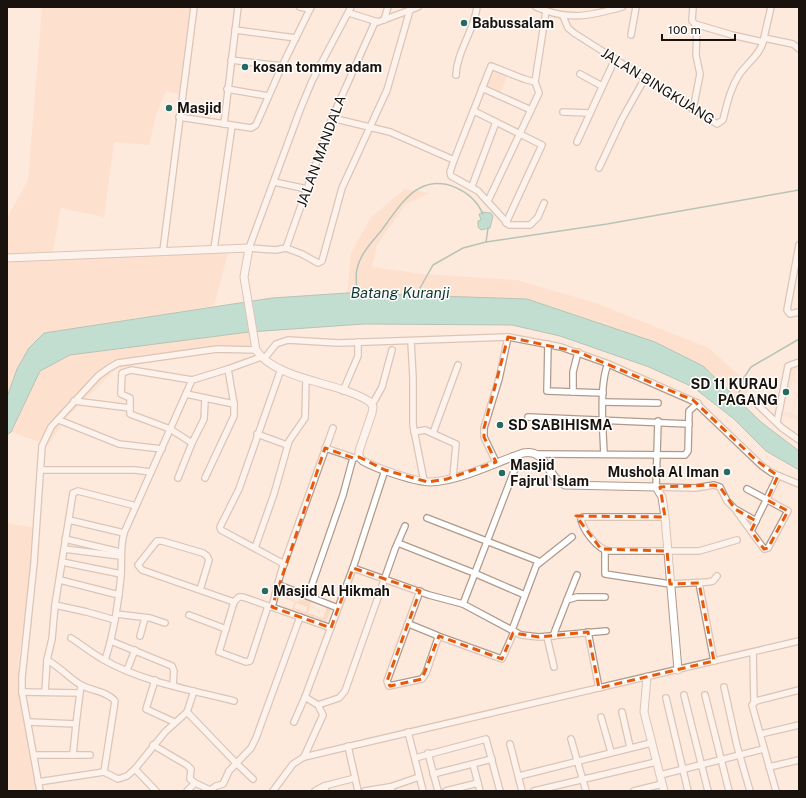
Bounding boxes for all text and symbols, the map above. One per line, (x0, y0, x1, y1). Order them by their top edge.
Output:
place label: Babussalam (472, 15, 554, 31)
scale bar (662, 16, 735, 42)
marker: Babussalam (459, 18, 469, 28)
text: 100 m (668, 23, 701, 37)
street label: JALAN BINGKUANG (598, 45, 718, 127)
place label: kosan tommy adam (253, 59, 382, 75)
marker: kosan tommy adam (240, 62, 250, 72)
street label: JALAN MANDALA (293, 93, 349, 209)
place label: Masjid (177, 100, 221, 116)
marker: Masjid (164, 103, 174, 113)
water label: Batang Kuranji (350, 284, 450, 301)
place label: SD 11 KURAU PAGANG (691, 376, 778, 408)
marker: SD 11 KURAU PAGANG (781, 387, 791, 397)
place label: SD SABIHISMA (508, 417, 612, 433)
marker: SD SABIHISMA (495, 420, 505, 430)
place label: Masjid Fajrul Islam (510, 457, 589, 489)
place label: Mushola Al Iman (608, 464, 719, 480)
marker: Mushola Al Iman (722, 467, 732, 477)
marker: Masjid Fajrul Islam (497, 468, 507, 478)
place label: Masjid Al Hikmah (273, 583, 390, 599)
marker: Masjid Al Hikmah (260, 586, 270, 596)

